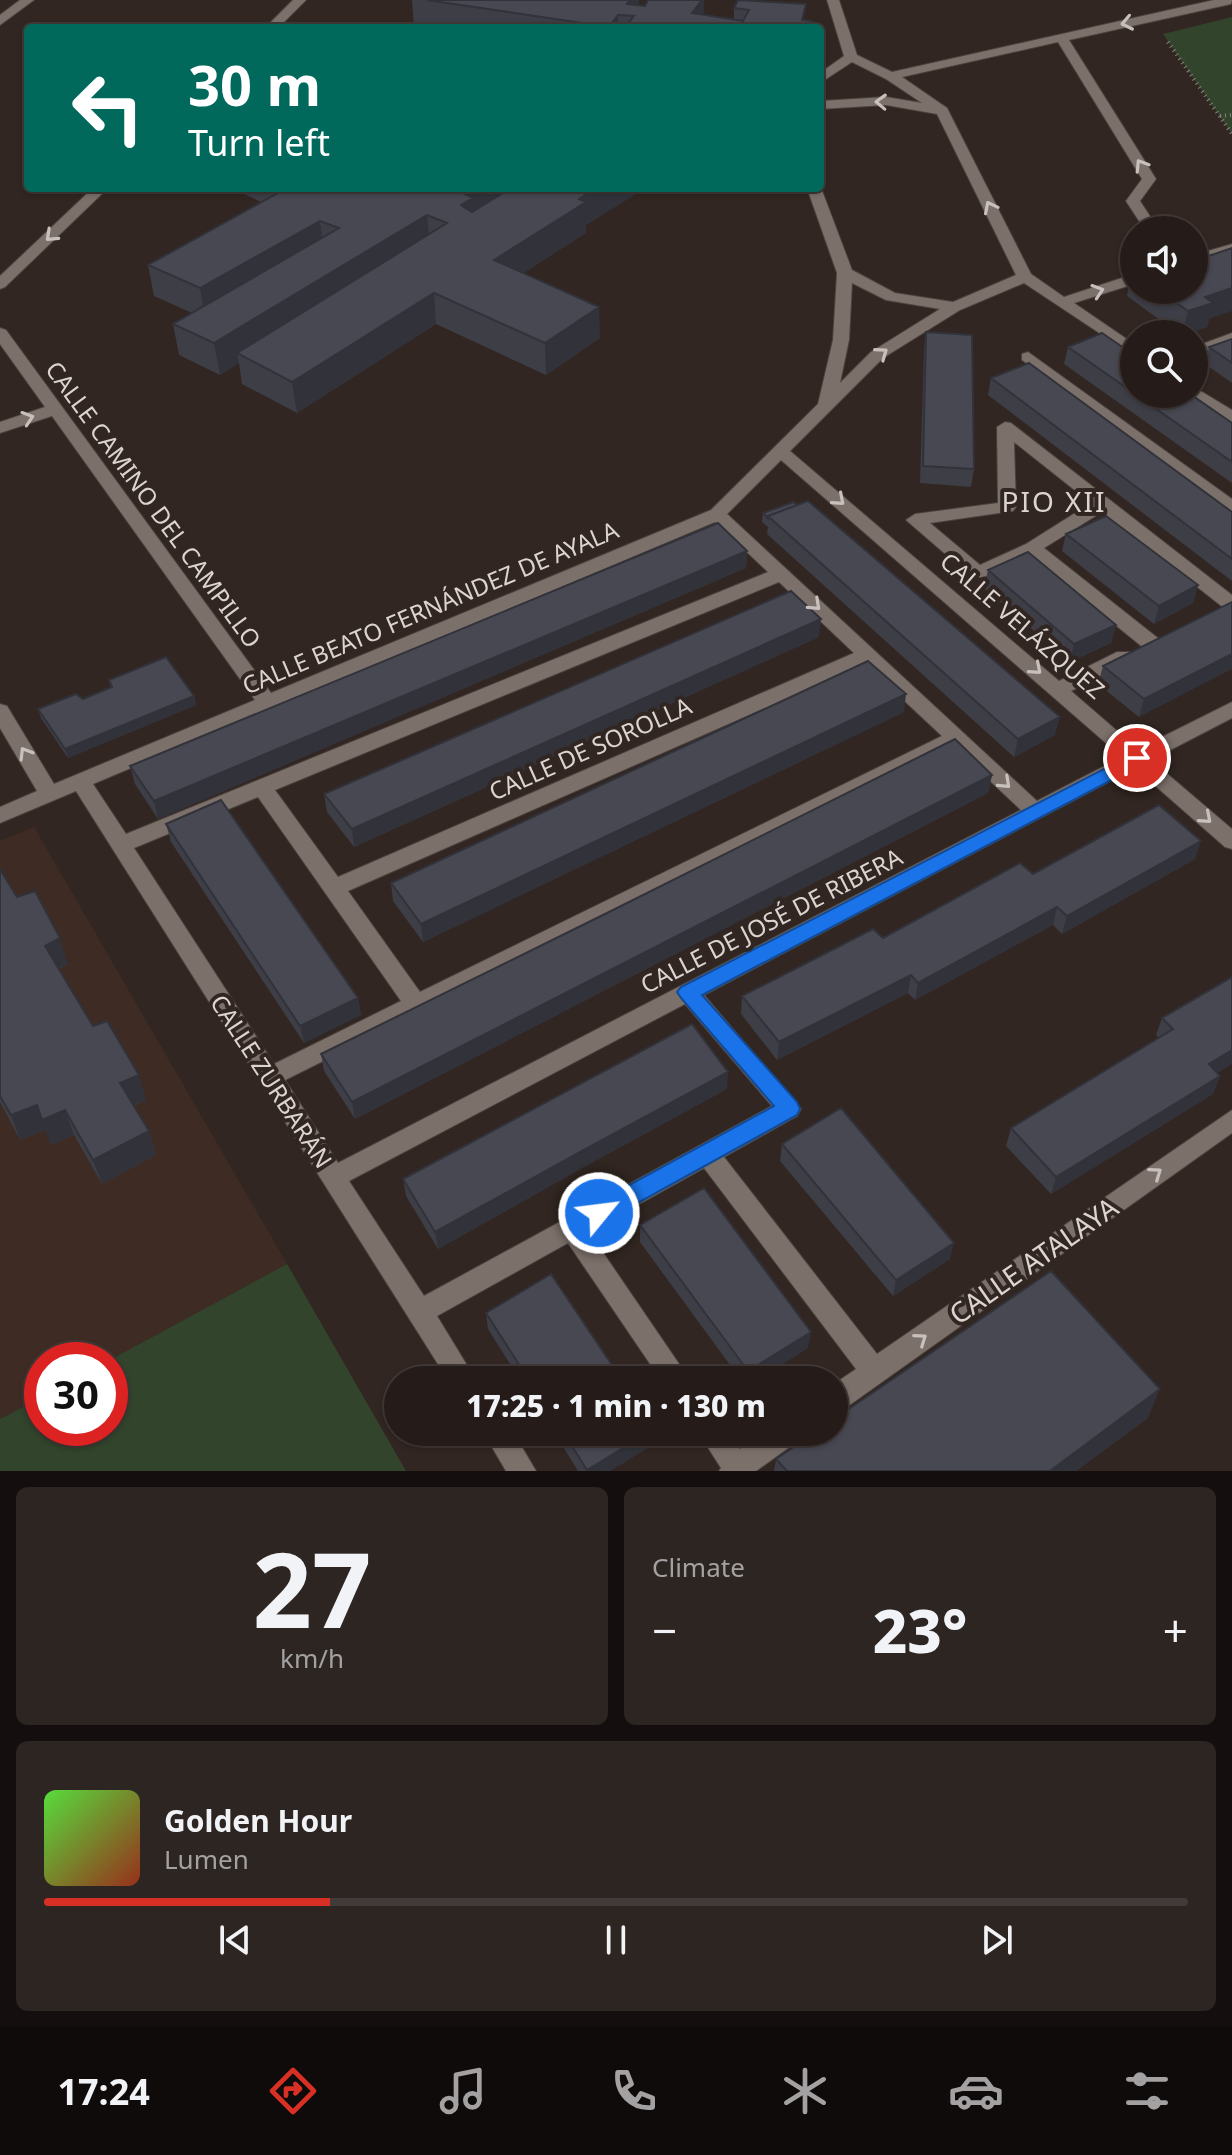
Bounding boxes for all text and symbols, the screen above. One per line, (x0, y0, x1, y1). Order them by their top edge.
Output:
one-way arrow (1121, 14, 1135, 31)
text: 30 m (188, 46, 321, 122)
icon: left (56, 56, 160, 160)
one-way arrow (874, 94, 887, 111)
text: Turn left (188, 118, 330, 167)
one-way arrow (1135, 159, 1151, 174)
one-way arrow (984, 200, 999, 215)
map controls (1120, 216, 1208, 408)
button: sound (1120, 216, 1208, 304)
one-way arrow (45, 226, 60, 240)
one-way arrow (1091, 284, 1105, 300)
button: search (1120, 320, 1208, 408)
one-way arrow (874, 348, 888, 363)
street label: CALLE CAMINO DEL CAMPILLO (39, 354, 269, 654)
one-way arrow (20, 412, 34, 428)
district label: PIO XII (1002, 482, 1106, 520)
one-way arrow (829, 491, 844, 505)
street label: CALLE BEATO FERNÁNDEZ DE AYALA (237, 512, 624, 701)
street label: CALLE VELÁZQUEZ (934, 544, 1112, 706)
one-way arrow (806, 596, 820, 611)
one-way arrow (1027, 659, 1042, 674)
street label: CALLE DE SOROLLA (484, 688, 697, 807)
pin (1103, 724, 1171, 792)
icon: arrive (1115, 736, 1159, 780)
one-way arrow (19, 747, 35, 762)
one-way arrow (996, 774, 1010, 788)
one-way arrow (1196, 809, 1211, 823)
street label: CALLE DE JOSÉ DE RIBERA (634, 839, 908, 1000)
street label: CALLE ZURBARÁN (203, 988, 341, 1174)
one-way arrow (1148, 1168, 1162, 1183)
position arrow (557, 1171, 641, 1255)
street label: CALLE ATALAYA (941, 1188, 1125, 1332)
one-way arrow (912, 1334, 926, 1349)
speed limit sign: 30 (24, 1342, 128, 1446)
text: 17:25 · 1 min · 130 m (466, 1385, 766, 1426)
text: 27 (253, 1517, 371, 1658)
text: Climate (652, 1549, 745, 1585)
text: 23° (873, 1589, 967, 1671)
text: − (652, 1600, 677, 1660)
text: + (1163, 1600, 1188, 1660)
text: km/h (280, 1640, 344, 1676)
text: Golden Hour (164, 1800, 352, 1841)
text: Lumen (164, 1841, 249, 1877)
icon: previous (213, 1918, 257, 1962)
icon: pause (594, 1918, 638, 1962)
icon: next (975, 1918, 1019, 1962)
icon: directions (265, 2063, 321, 2119)
icon: music (435, 2063, 491, 2119)
icon: phone (606, 2063, 662, 2119)
icon: climate (777, 2063, 833, 2119)
icon: car (948, 2063, 1004, 2119)
icon: filters (1119, 2063, 1175, 2119)
text: 17:24 (57, 2067, 150, 2116)

